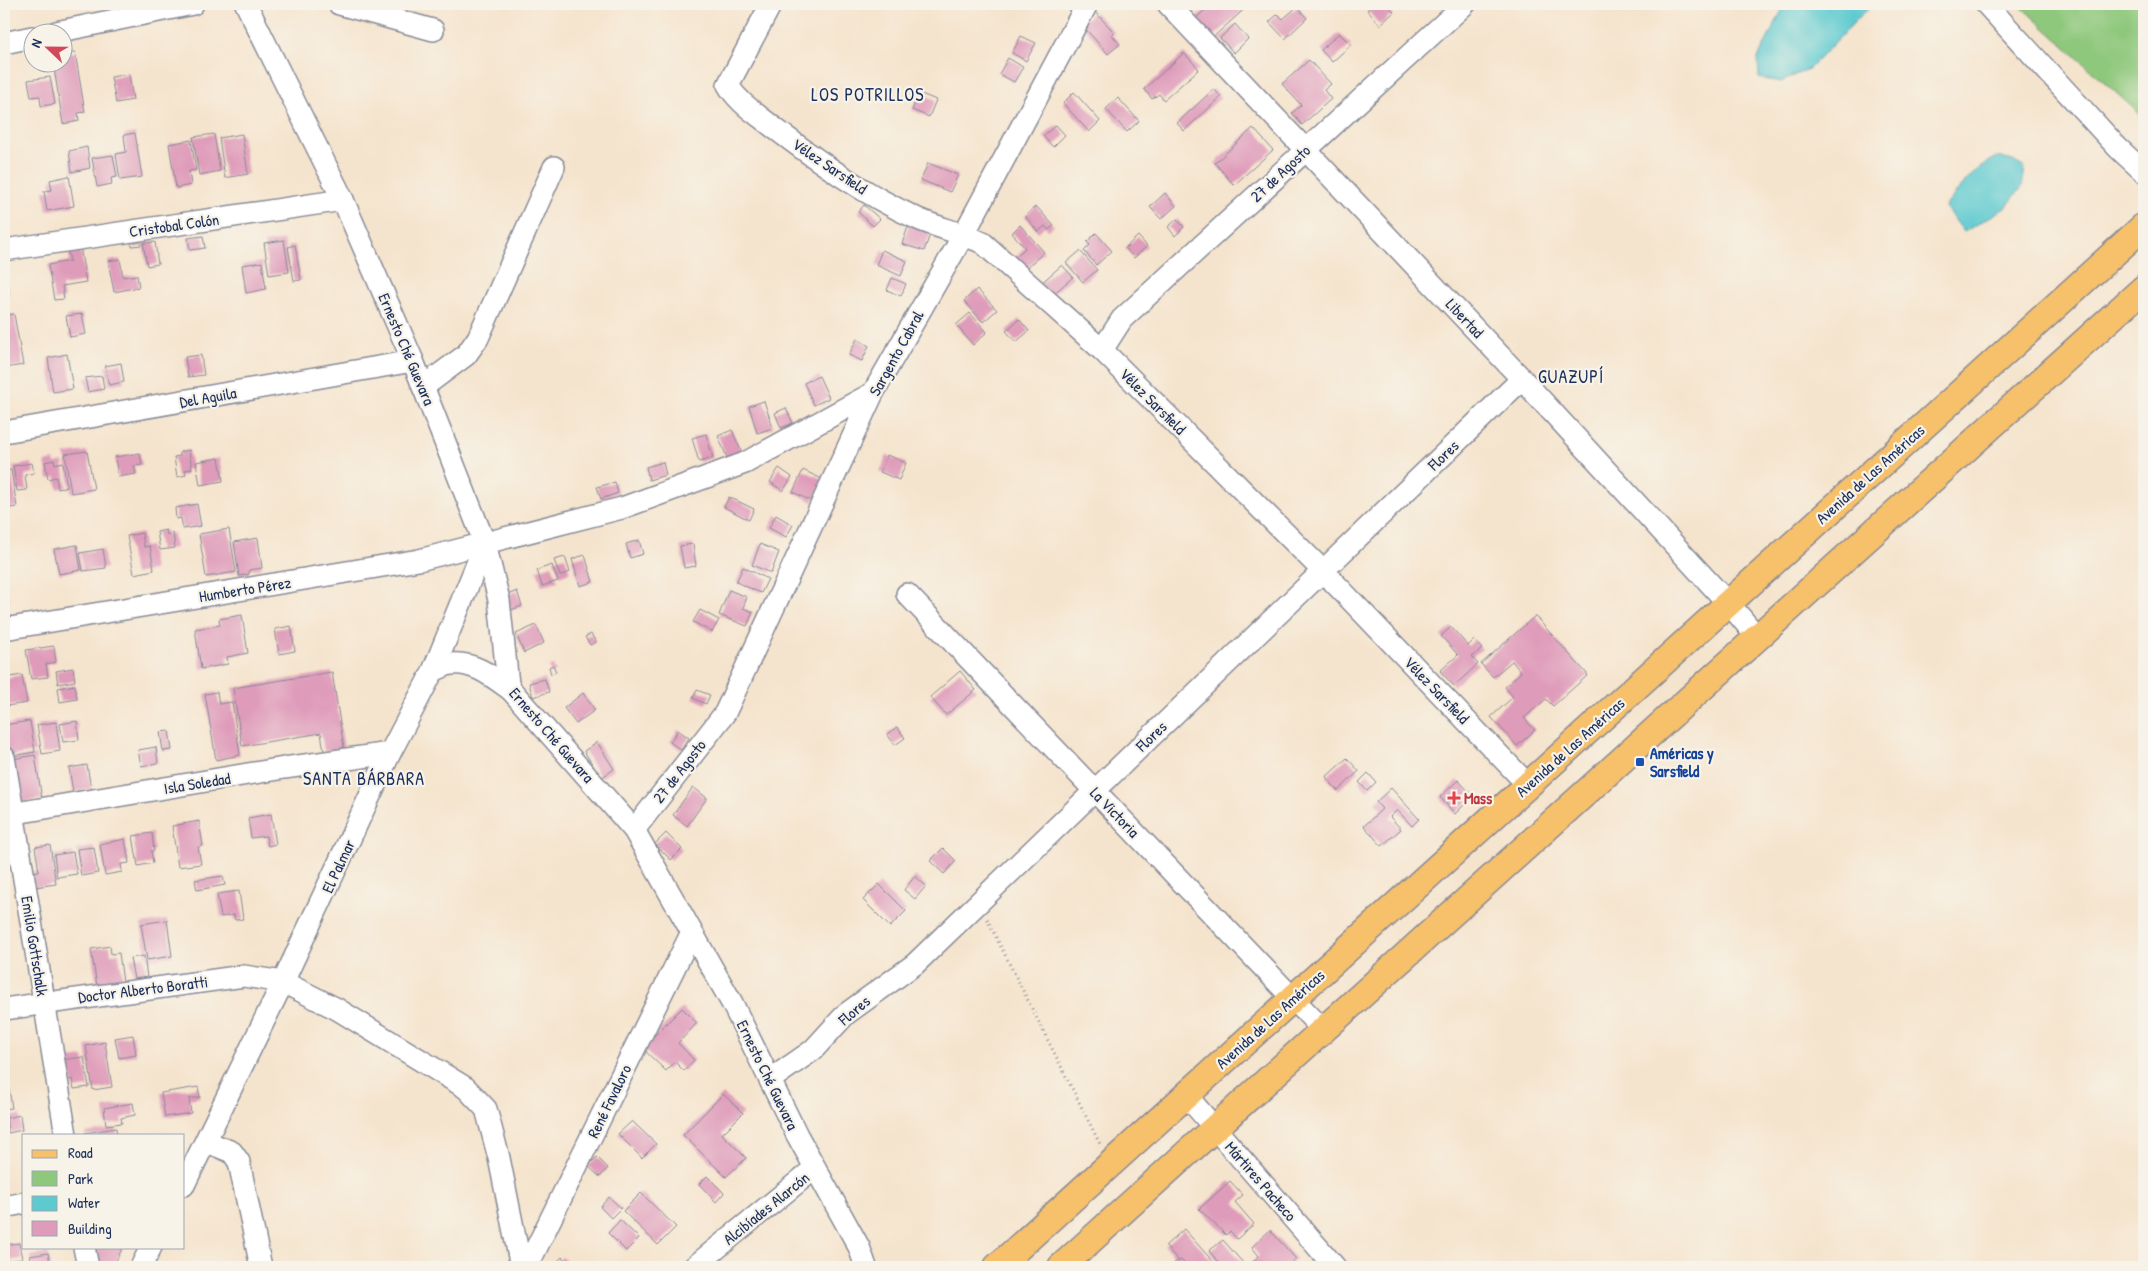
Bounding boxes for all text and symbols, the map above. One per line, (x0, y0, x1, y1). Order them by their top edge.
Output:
north arrow (22, 22, 72, 72)
text: N (25, 35, 46, 50)
district label: LOS POTRILLOS (811, 82, 925, 107)
street label: Vélez Sarsfield (788, 133, 872, 199)
street label: 27 de Agosto (1245, 139, 1315, 207)
street label: Cristobal Colón (128, 208, 220, 242)
street label: Ernesto Ché Guevara (373, 290, 441, 408)
street label: Libertad (1441, 293, 1489, 343)
street label: Sargento Cabral (863, 306, 929, 400)
street label: Vélez Sarsfield (1115, 363, 1191, 439)
district label: GUAZUPÍ (1538, 364, 1604, 389)
street label: Del Aguila (178, 381, 238, 413)
street label: Avenida de Las Américas (1811, 419, 1929, 529)
street label: Flores (1422, 435, 1463, 476)
street label: Humberto Pérez (197, 571, 293, 607)
street label: Vélez Sarsfield (1399, 652, 1475, 728)
street label: Ernesto Ché Guevara (504, 683, 600, 787)
street label: Avenida de Las Américas (1511, 692, 1629, 802)
street label: Flores (1130, 716, 1171, 757)
street label: 27 de Agosto (647, 734, 711, 807)
place label: Américas y Sarsfield (1650, 742, 1714, 782)
marker: Américas y Sarsfield (1634, 756, 1646, 768)
district label: SANTA BÁRBARA (303, 766, 425, 791)
street label: Isla Soledad (162, 767, 232, 799)
street label: La Victoria (1085, 782, 1145, 842)
place label: Mass (1464, 787, 1493, 809)
marker: Mass (1448, 792, 1460, 804)
street label: El Palmar (316, 836, 360, 896)
street label: Emilio Gottschalk (16, 894, 54, 998)
street label: Avenida de Las Américas (1211, 964, 1329, 1074)
street label: Doctor Alberto Boratti (77, 970, 209, 1008)
street label: Flores (833, 990, 875, 1031)
street label: Ernesto Ché Guevara (732, 1016, 804, 1134)
street label: René Favaloro (582, 1060, 636, 1141)
legend (22, 1134, 185, 1248)
street label: Mártires Pacheco (1220, 1136, 1302, 1226)
text: Road (68, 1142, 93, 1163)
street label: Alcibíades Alarcón (718, 1166, 814, 1250)
text: Park (68, 1168, 93, 1189)
text: Water (68, 1192, 100, 1213)
text: Building (68, 1218, 112, 1239)

